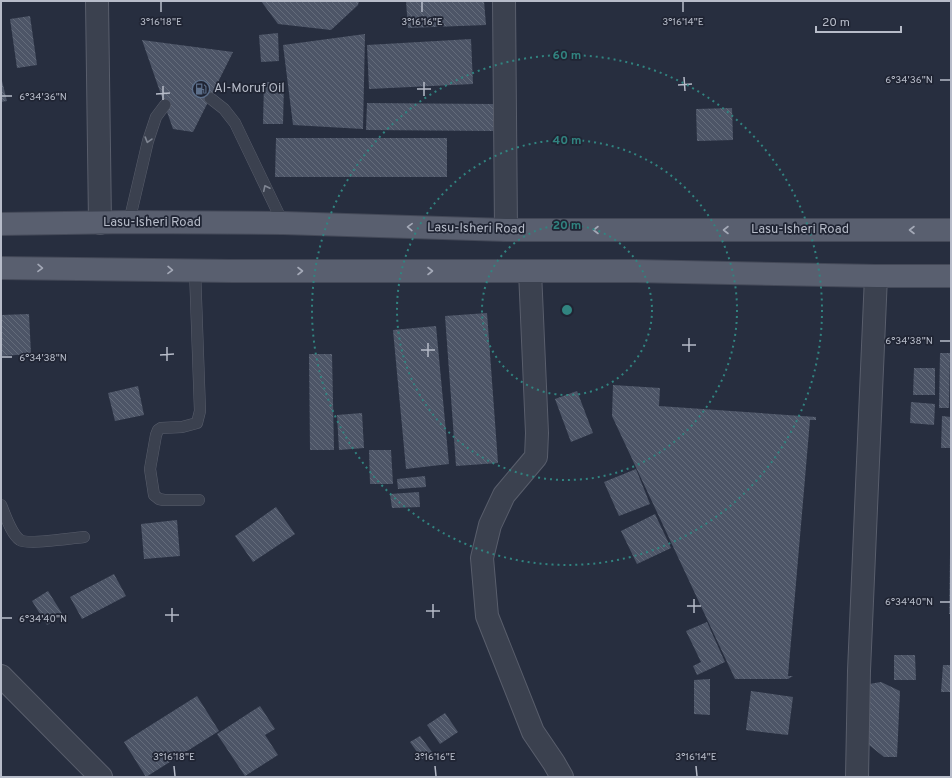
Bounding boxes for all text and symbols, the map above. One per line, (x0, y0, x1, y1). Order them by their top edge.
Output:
scale bar (816, 8, 901, 34)
text: 20 m (822, 15, 850, 31)
text: 3°16'18"E (140, 16, 182, 29)
text: 3°16'16"E (401, 16, 443, 29)
text: 3°16'14"E (662, 16, 704, 29)
text: 60 m (553, 48, 581, 64)
text: 6°34'36"N (885, 74, 933, 87)
fuel station icon: Al-Moruf Oil (191, 79, 211, 99)
place label: Al-Moruf Oil (214, 81, 285, 97)
text: 6°34'36"N (19, 91, 67, 104)
text: 40 m (552, 133, 582, 149)
one-way arrow (144, 136, 153, 143)
one-way arrow (263, 185, 271, 192)
street label: Lasu-Isheri Road (103, 215, 201, 231)
text: 20 m (553, 218, 581, 234)
street label: Lasu-Isheri Road (427, 220, 525, 238)
street label: Lasu-Isheri Road (751, 222, 849, 238)
one-way arrow (407, 223, 413, 231)
one-way arrow (593, 226, 599, 234)
one-way arrow (723, 226, 729, 234)
one-way arrow (909, 226, 915, 234)
one-way arrow (37, 264, 43, 272)
one-way arrow (167, 266, 173, 274)
one-way arrow (297, 267, 303, 275)
one-way arrow (427, 267, 433, 275)
centre of rings (560, 303, 574, 317)
text: 6°34'38"N (885, 335, 933, 348)
text: 6°34'38"N (19, 352, 67, 365)
text: 6°34'40"N (885, 596, 933, 609)
text: 6°34'40"N (19, 613, 67, 626)
text: 3°16'18"E (153, 751, 195, 764)
text: 3°16'16"E (414, 751, 456, 764)
text: 3°16'14"E (675, 751, 717, 764)

